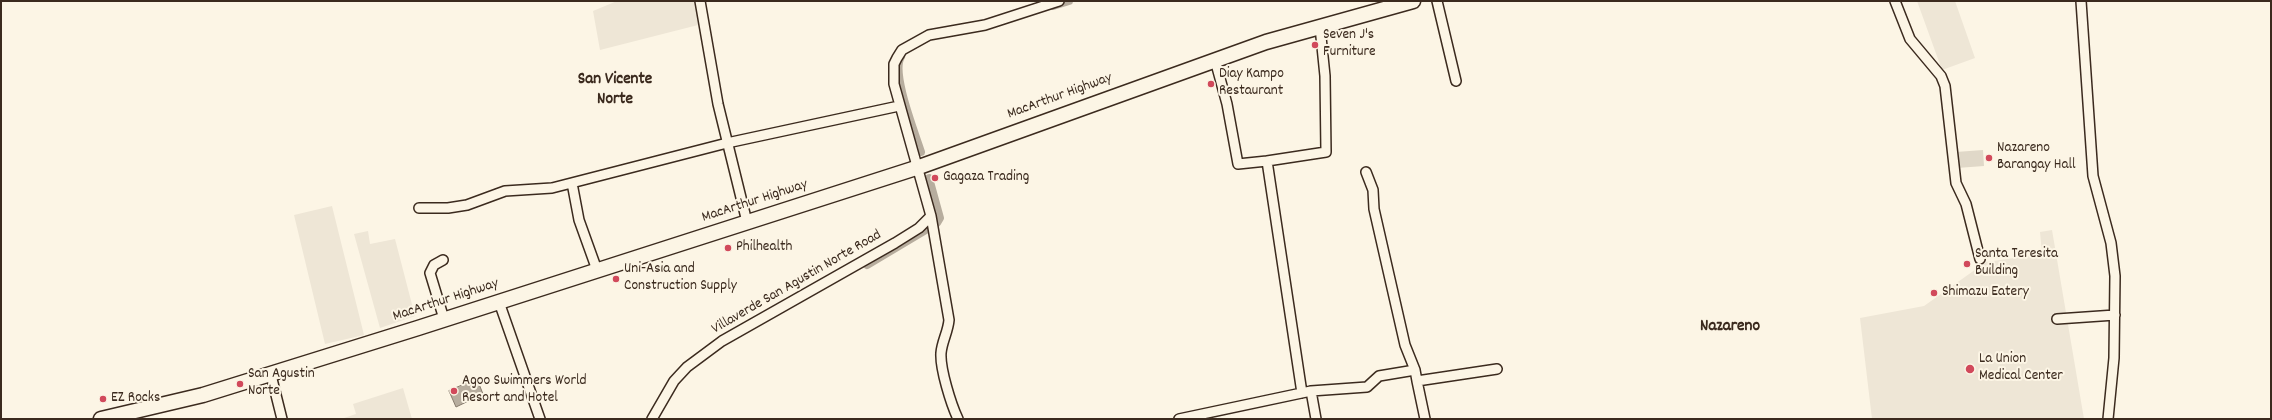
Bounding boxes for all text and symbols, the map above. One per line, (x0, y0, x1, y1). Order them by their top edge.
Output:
place label: Seven J's Furniture (1323, 27, 1376, 62)
marker: Seven J's Furniture (1310, 40, 1320, 50)
place label: Diay Kampo Restaurant (1219, 66, 1284, 101)
street label: MacArthur Highway (1005, 70, 1115, 124)
district label: San Vicente Norte (578, 71, 652, 111)
marker: Diay Kampo Restaurant (1206, 79, 1216, 89)
place label: Nazareno Barangay Hall (1997, 140, 2076, 175)
marker: Nazareno Barangay Hall (1984, 153, 1994, 163)
place label: Gagaza Trading (943, 169, 1029, 187)
marker: Gagaza Trading (930, 173, 940, 183)
street label: MacArthur Highway (700, 176, 810, 228)
street label: Villaverde San Agustin Norte Road (709, 227, 885, 339)
place label: Philhealth (736, 239, 792, 257)
marker: Philhealth (723, 243, 733, 253)
place label: Santa Teresita Building (1975, 246, 2058, 281)
marker: Santa Teresita Building (1962, 259, 1972, 269)
place label: Uni-Asia and Construction Supply (624, 261, 737, 296)
marker: Uni-Asia and Construction Supply (611, 274, 621, 284)
street label: MacArthur Highway (391, 275, 501, 327)
place label: Shimazu Eatery (1942, 284, 2029, 302)
marker: Shimazu Eatery (1929, 288, 1939, 298)
district label: Nazareno (1700, 318, 1760, 338)
place label: La Union Medical Center (1979, 351, 2063, 386)
marker: La Union Medical Center (1964, 363, 1976, 375)
place label: San Agustin Norte (248, 366, 315, 401)
place label: Agoo Swimmers World Resort and Hotel (462, 373, 587, 408)
marker: San Agustin Norte (235, 379, 245, 389)
marker: Agoo Swimmers World Resort and Hotel (449, 386, 459, 396)
place label: EZ Rocks (111, 390, 160, 408)
marker: EZ Rocks (98, 394, 108, 404)

